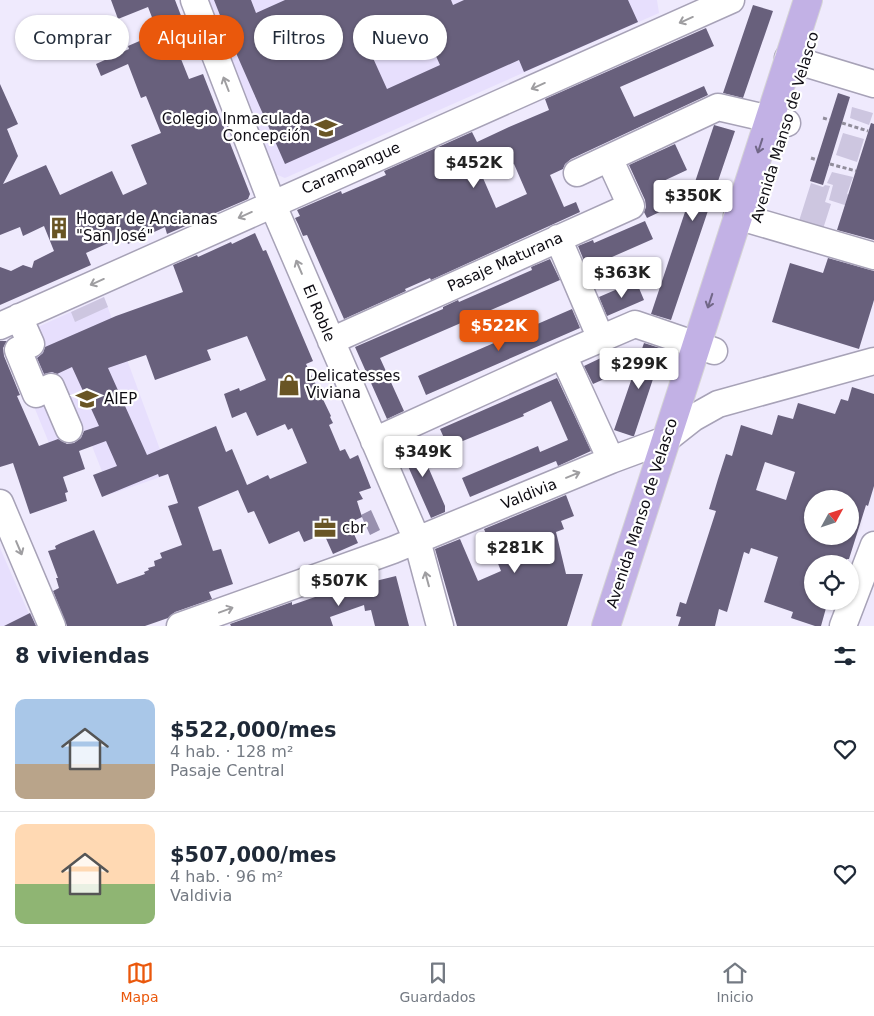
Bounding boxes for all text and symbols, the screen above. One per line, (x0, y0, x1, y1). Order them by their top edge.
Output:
chip: Comprar (15, 15, 129, 60)
chip: Alquilar (139, 15, 244, 60)
chip: Filtros (254, 15, 343, 60)
chip: Nuevo (353, 15, 447, 60)
one-way arrow (679, 15, 694, 25)
street label: Avenida Manso de Velasco (747, 29, 823, 225)
one-way arrow (221, 77, 230, 92)
one-way arrow (531, 81, 546, 91)
place label: Colegio Inmaculada Concepción (162, 110, 310, 145)
school or university icon: Colegio Inmaculada Concepción (313, 115, 339, 141)
street label: Carampangue (299, 138, 403, 198)
one-way arrow (755, 138, 764, 153)
pin: $452K (439, 146, 509, 189)
text: $452K (446, 153, 502, 172)
pin: $350K (658, 180, 728, 222)
text: $350K (665, 186, 721, 205)
place label: Hogar de Ancianas "San José" (76, 210, 218, 245)
one-way arrow (238, 211, 253, 221)
building icon: Hogar de Ancianas "San José" (46, 215, 72, 241)
street label: Pasaje Maturana (445, 228, 565, 296)
pin: $363K (587, 256, 657, 299)
one-way arrow (294, 260, 304, 275)
text: $363K (594, 263, 650, 282)
one-way arrow (90, 278, 105, 288)
street label: El Roble (299, 282, 339, 344)
one-way arrow (705, 293, 715, 309)
pin: $522K (464, 310, 534, 352)
text: $522K (471, 316, 527, 335)
pin: $299K (604, 348, 674, 390)
text: $299K (611, 354, 667, 373)
place label: Delicatesses Viviana (306, 367, 401, 402)
shop icon: Delicatesses Viviana (276, 372, 302, 398)
school or university icon: AIEP (74, 386, 100, 412)
place label: AIEP (104, 390, 137, 408)
street label: Avenida Manso de Velasco (603, 416, 681, 610)
pin: $349K (388, 436, 458, 478)
text: $349K (395, 442, 451, 461)
one-way arrow (565, 470, 580, 480)
street label: Valdivia (499, 475, 559, 513)
north arrow (804, 490, 859, 545)
map controls (804, 490, 859, 610)
office icon: cbr (312, 515, 338, 541)
place label: cbr (342, 519, 367, 537)
pin: $281K (480, 532, 550, 574)
text: $281K (487, 538, 543, 557)
one-way arrow (15, 540, 25, 555)
button: locate (804, 555, 859, 610)
pin: $507K (304, 564, 374, 607)
text: $507K (311, 571, 367, 590)
one-way arrow (422, 571, 431, 587)
one-way arrow (218, 605, 233, 614)
icon: filters (831, 642, 859, 670)
text: 8 viviendas (15, 644, 150, 668)
text: $522,000/mes (170, 718, 337, 742)
icon: home (55, 719, 115, 779)
icon: heart (831, 735, 859, 763)
text: 4 hab. · 128 m² (170, 742, 293, 761)
text: Pasaje Central (170, 761, 285, 780)
text: $507,000/mes (170, 843, 337, 867)
icon: home (55, 844, 115, 904)
icon: heart (831, 860, 859, 888)
text: 4 hab. · 96 m² (170, 867, 283, 886)
text: Valdivia (170, 886, 232, 905)
tab: Mapa (120, 959, 159, 1005)
tab: Guardados (400, 959, 476, 1005)
tab: Inicio (716, 959, 754, 1005)

